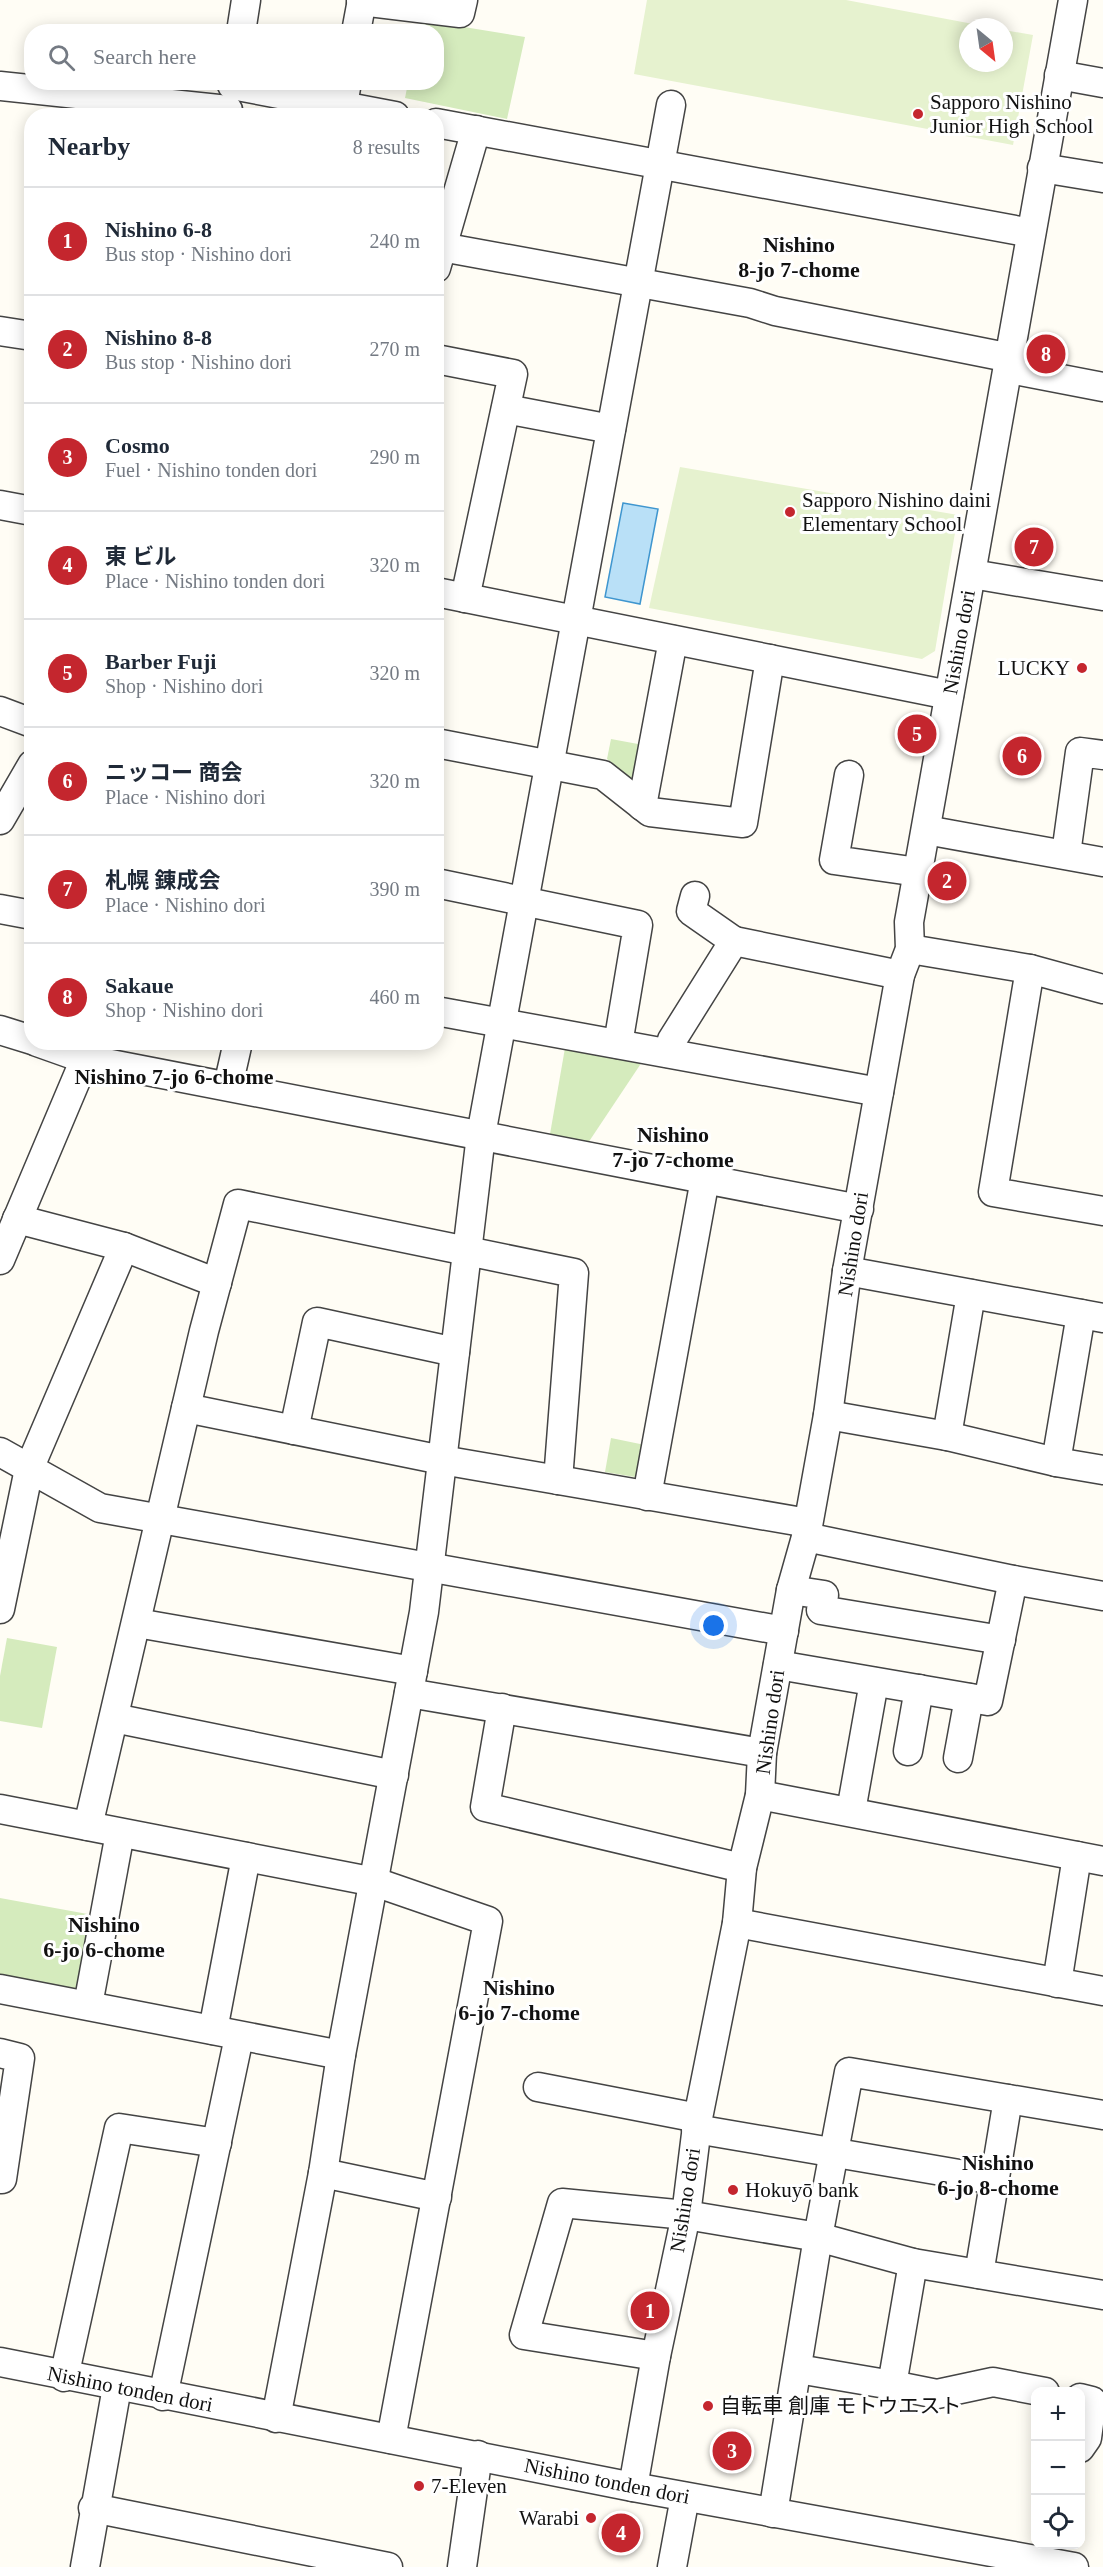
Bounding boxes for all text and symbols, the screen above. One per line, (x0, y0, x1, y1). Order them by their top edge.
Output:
north arrow (959, 18, 1013, 72)
search box (24, 24, 444, 90)
icon: search (45, 41, 78, 74)
text: Search here (93, 44, 196, 69)
place label: Sapporo Nishino Junior High School (930, 90, 1094, 138)
marker: Sapporo Nishino Junior High School (911, 107, 925, 121)
text: Nearby (48, 132, 130, 161)
text: 8 results (353, 136, 420, 158)
text: Nishino 6-8 (105, 217, 212, 242)
text: 1 (63, 230, 73, 252)
text: 240 m (369, 230, 420, 252)
district label: Nishino 8-jo 7-chome (738, 232, 860, 282)
text: Bus stop · Nishino dori (105, 243, 292, 265)
text: Nishino 8-8 (105, 325, 212, 350)
pin: 8 (1026, 332, 1066, 376)
text: 2 (63, 338, 73, 360)
text: 270 m (369, 338, 420, 360)
text: Bus stop · Nishino dori (105, 351, 292, 373)
text: Cosmo (105, 433, 170, 458)
text: 3 (63, 446, 73, 468)
text: 290 m (369, 446, 420, 468)
text: Fuel · Nishino tonden dori (105, 459, 317, 481)
place label: Sapporo Nishino daini Elementary School (802, 488, 991, 536)
marker: Sapporo Nishino daini Elementary School (783, 505, 797, 519)
pin: 7 (1014, 524, 1054, 570)
text: 東 ビル (105, 544, 177, 569)
text: 4 (63, 554, 73, 576)
text: 320 m (369, 554, 420, 576)
text: Place · Nishino tonden dori (105, 570, 325, 592)
street label: Nishino dori (938, 588, 980, 696)
text: Barber Fuji (105, 649, 216, 674)
place label: LUCKY (998, 656, 1070, 680)
marker: LUCKY (1075, 661, 1089, 675)
text: 5 (63, 662, 73, 684)
text: 320 m (369, 662, 420, 684)
text: Shop · Nishino dori (105, 675, 263, 697)
pin: 5 (898, 712, 936, 756)
pin: 6 (1002, 734, 1042, 778)
text: ニッコー 商会 (105, 760, 243, 785)
text: 6 (63, 770, 73, 792)
text: 320 m (369, 770, 420, 792)
text: Place · Nishino dori (105, 786, 266, 808)
pin: 2 (928, 858, 966, 904)
text: 札幌 錬成会 (105, 868, 221, 893)
text: 7 (63, 878, 73, 900)
text: 390 m (369, 878, 420, 900)
text: Place · Nishino dori (105, 894, 266, 916)
text: Sakaue (105, 973, 173, 998)
text: 8 (63, 986, 73, 1008)
text: 460 m (369, 986, 420, 1008)
text: Shop · Nishino dori (105, 999, 263, 1021)
district label: Nishino 7-jo 6-chome (74, 1064, 274, 1089)
district label: Nishino 7-jo 7-chome (612, 1122, 734, 1172)
street label: Nishino dori (833, 1190, 873, 1298)
your location (699, 1611, 728, 1640)
street label: Nishino dori (751, 1668, 789, 1776)
district label: Nishino 6-jo 6-chome (43, 1912, 165, 1962)
district label: Nishino 6-jo 7-chome (458, 1975, 580, 2025)
street label: Nishino dori (665, 2146, 705, 2254)
district label: Nishino 6-jo 8-chome (937, 2150, 1059, 2200)
place label: Hokuyō bank (745, 2178, 859, 2202)
marker: Hokuyō bank (726, 2183, 740, 2197)
pin: 1 (630, 2288, 670, 2334)
street label: Nishino tonden dori (45, 2361, 215, 2417)
map controls (1031, 2387, 1085, 2549)
button: + (1031, 2387, 1085, 2441)
place label: 自転車 創庫 モトウエスト (720, 2394, 962, 2418)
marker: 自転車 創庫 モトウエスト (701, 2399, 715, 2413)
pin: 3 (712, 2428, 752, 2474)
button: − (1031, 2441, 1085, 2495)
street label: Nishino tonden dori (522, 2453, 692, 2509)
place label: 7-Eleven (431, 2474, 507, 2498)
marker: 7-Eleven (412, 2479, 426, 2493)
button: locate (1031, 2495, 1085, 2549)
place label: Warabi (519, 2506, 579, 2530)
pin: 4 (602, 2510, 640, 2556)
marker: Warabi (584, 2511, 598, 2525)

